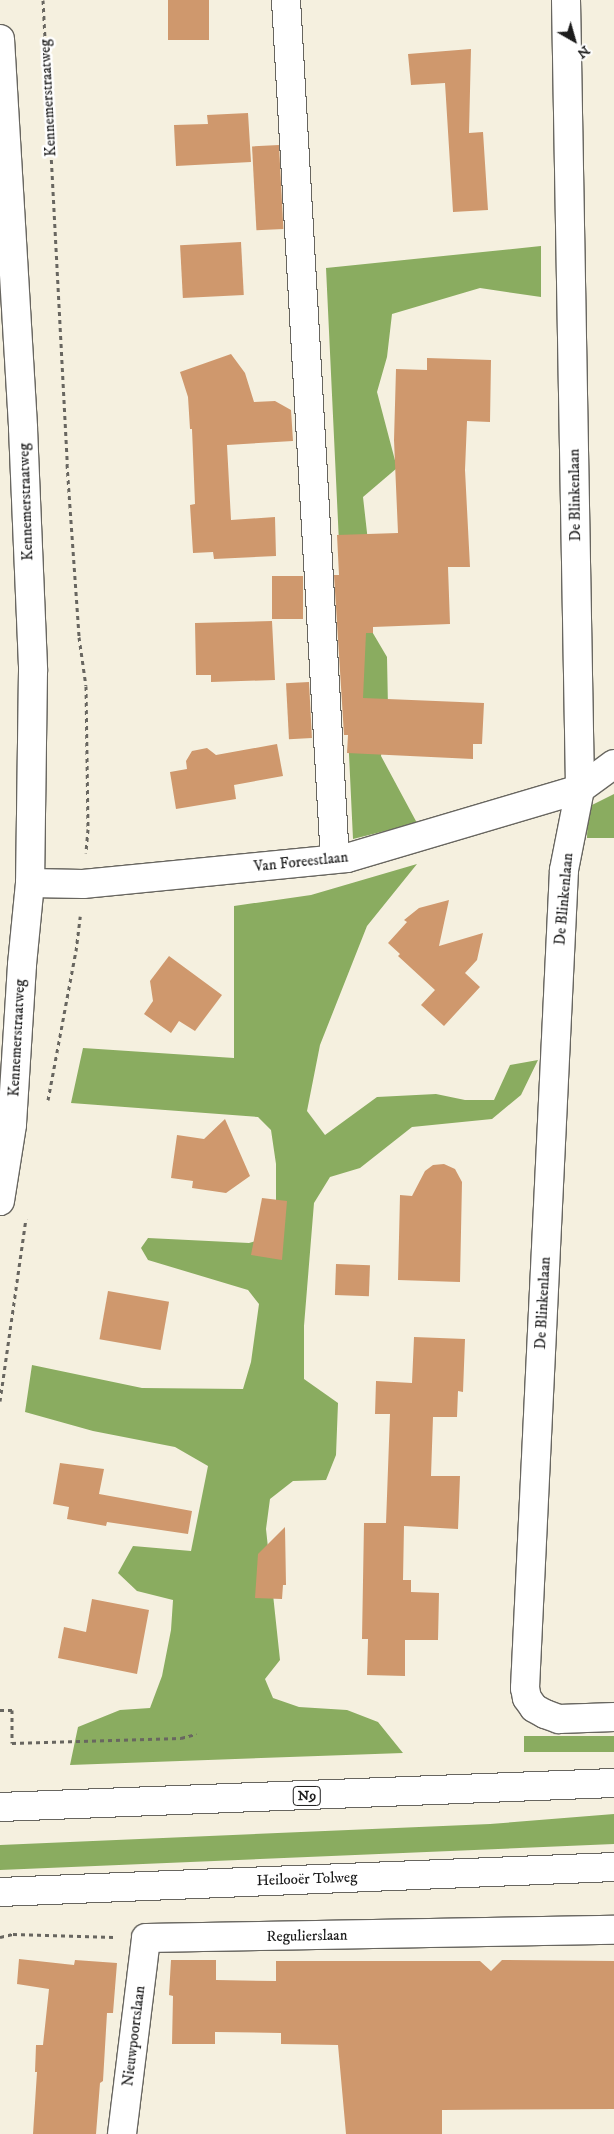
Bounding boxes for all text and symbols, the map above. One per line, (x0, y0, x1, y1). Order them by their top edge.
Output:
north arrow (549, 15, 599, 65)
street label: Kennemerstraatweg (36, 39, 60, 157)
text: N (573, 41, 593, 62)
street label: Kennemerstraatweg (15, 443, 37, 561)
street label: De Blinkenlaan (565, 449, 585, 541)
street label: Van Foreestlaan (253, 848, 349, 876)
street label: De Blinkenlaan (551, 852, 577, 946)
street label: Kennemerstraatweg (5, 979, 29, 1097)
street label: De Blinkenlaan (532, 1256, 554, 1350)
road number: N9 (292, 1784, 322, 1808)
street label: Heilooër Tolweg (256, 1868, 358, 1890)
street label: Regulierslaan (266, 1926, 348, 1946)
street label: Nieuwpoortslaan (119, 1985, 149, 2087)

